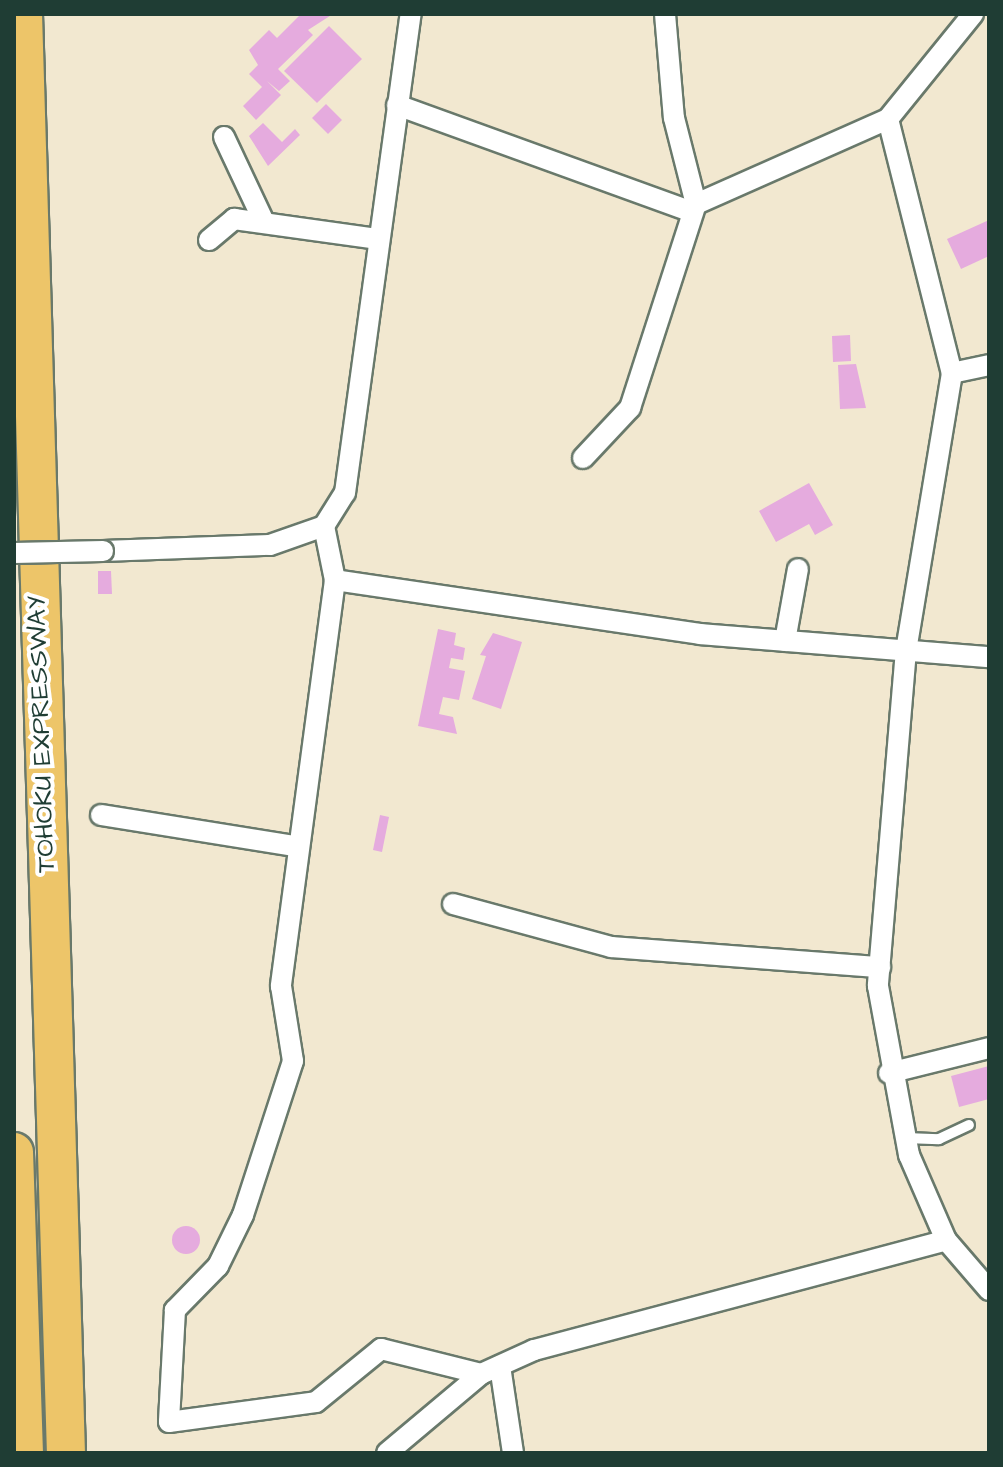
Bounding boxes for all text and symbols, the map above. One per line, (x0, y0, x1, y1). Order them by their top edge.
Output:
street label: TOHOKU EXPRESSWAY (22, 595, 62, 873)

